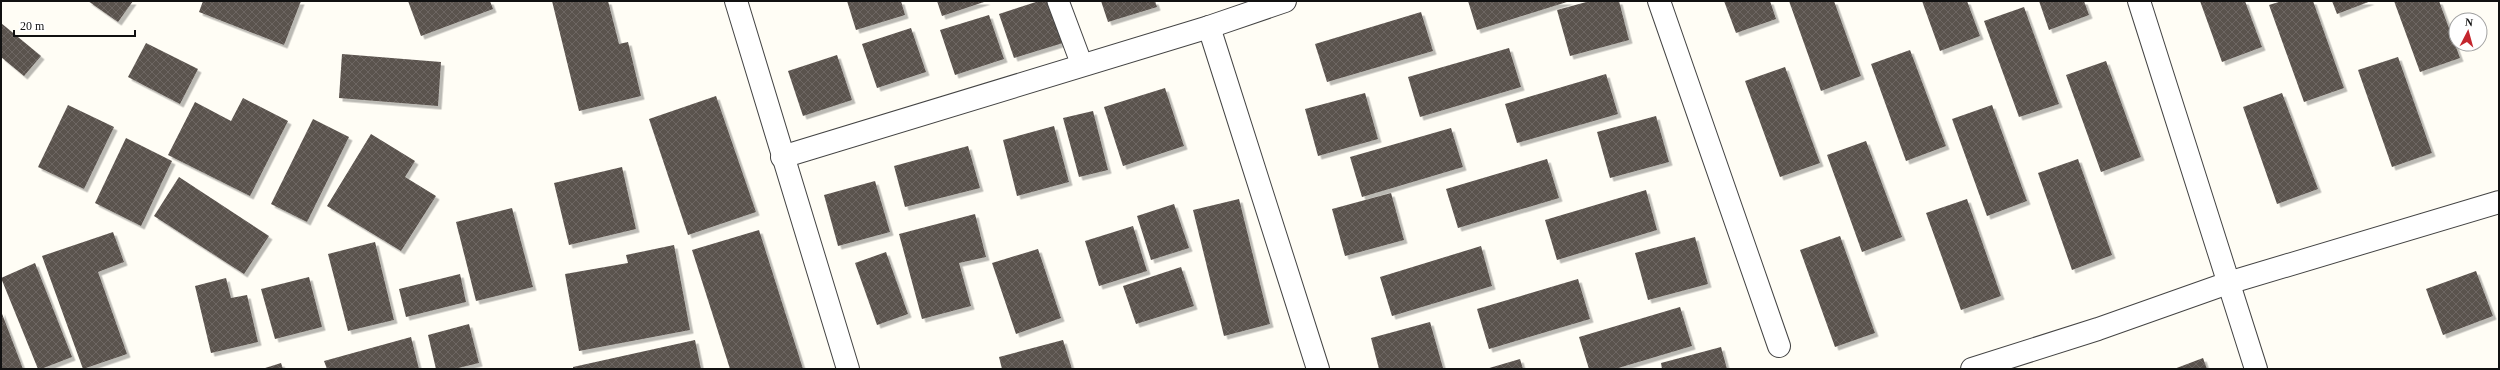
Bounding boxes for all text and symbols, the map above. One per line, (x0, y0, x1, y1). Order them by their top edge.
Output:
scale bar (14, 12, 135, 38)
north arrow (2448, 12, 2488, 52)
text: N (2464, 16, 2474, 28)
text: 20 m (20, 19, 45, 33)

